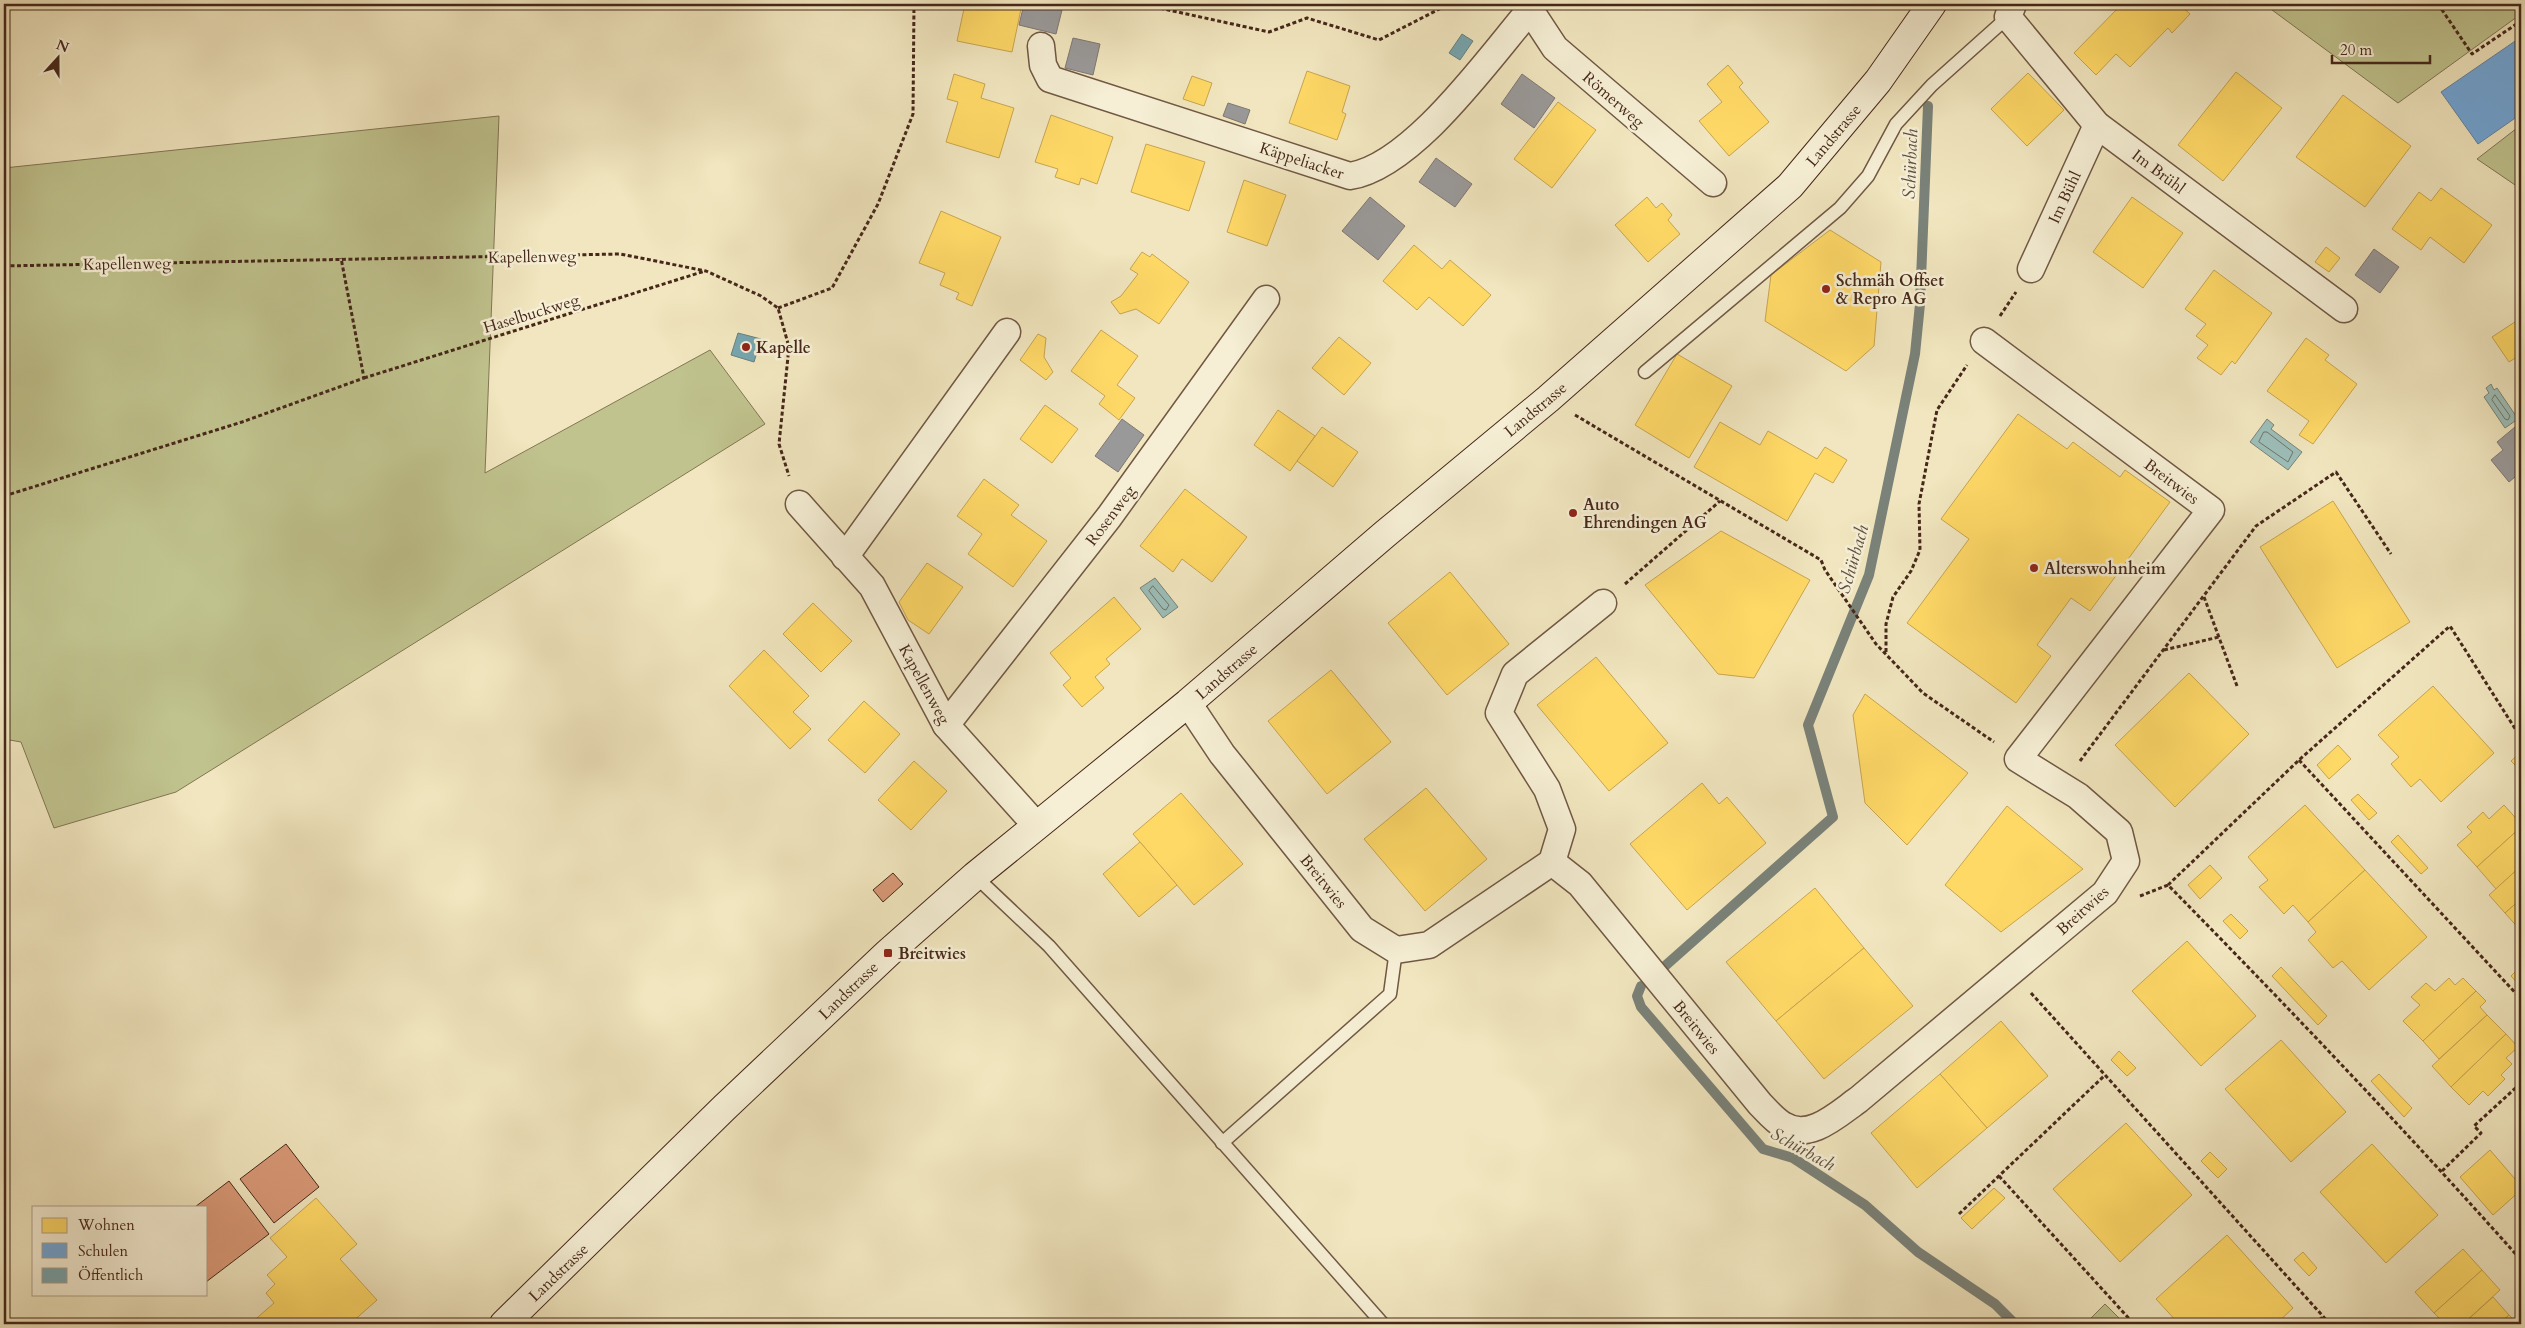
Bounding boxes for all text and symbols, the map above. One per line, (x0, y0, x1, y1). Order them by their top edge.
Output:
north arrow (32, 32, 82, 82)
scale bar (2332, 32, 2430, 64)
text: N (53, 35, 72, 57)
text: 20 m (2340, 40, 2372, 60)
street label: Römerweg (1578, 67, 1649, 133)
street label: Landstrasse (1801, 100, 1866, 172)
water label: Schürbach (1897, 128, 1924, 200)
street label: Käppeliacker (1257, 137, 1347, 185)
street label: Im Brühl (2127, 144, 2190, 199)
street label: Im Bühl (2043, 167, 2087, 227)
street label: Kapellenweg (488, 245, 576, 269)
street label: Kapellenweg (83, 252, 171, 276)
place label: Schmäh Offset & Repro AG (1836, 270, 1944, 310)
marker: Schmäh Offset & Repro AG (1820, 283, 1832, 295)
street label: Haselbuckweg (481, 289, 582, 339)
place label: Kapelle (756, 337, 811, 359)
marker: Kapelle (740, 341, 752, 353)
street label: Landstrasse (1500, 377, 1572, 442)
street label: Breitwies (2139, 454, 2203, 510)
street label: Rosenweg (1081, 481, 1141, 550)
place label: Auto Ehrendingen AG (1583, 494, 1707, 534)
marker: Auto Ehrendingen AG (1567, 507, 1579, 519)
water label: Schürbach (1832, 522, 1875, 596)
place label: Alterswohnheim (2044, 558, 2166, 580)
marker: Alterswohnheim (2028, 562, 2040, 574)
street label: Landstrasse (1191, 639, 1262, 705)
street label: Kapellenweg (893, 641, 955, 728)
street label: Breitwies (1295, 850, 1352, 913)
street label: Breitwies (2052, 881, 2114, 940)
place label: Breitwies (898, 943, 966, 965)
marker: Breitwies (882, 947, 894, 959)
street label: Landstrasse (814, 957, 883, 1025)
street label: Breitwies (1668, 996, 1725, 1059)
water label: Schürbach (1766, 1121, 1840, 1178)
legend (32, 1206, 208, 1296)
text: Wohnen (77, 1215, 135, 1235)
street label: Landstrasse (524, 1239, 593, 1307)
text: Schulen (78, 1241, 128, 1261)
text: Öffentlich (78, 1265, 144, 1285)

